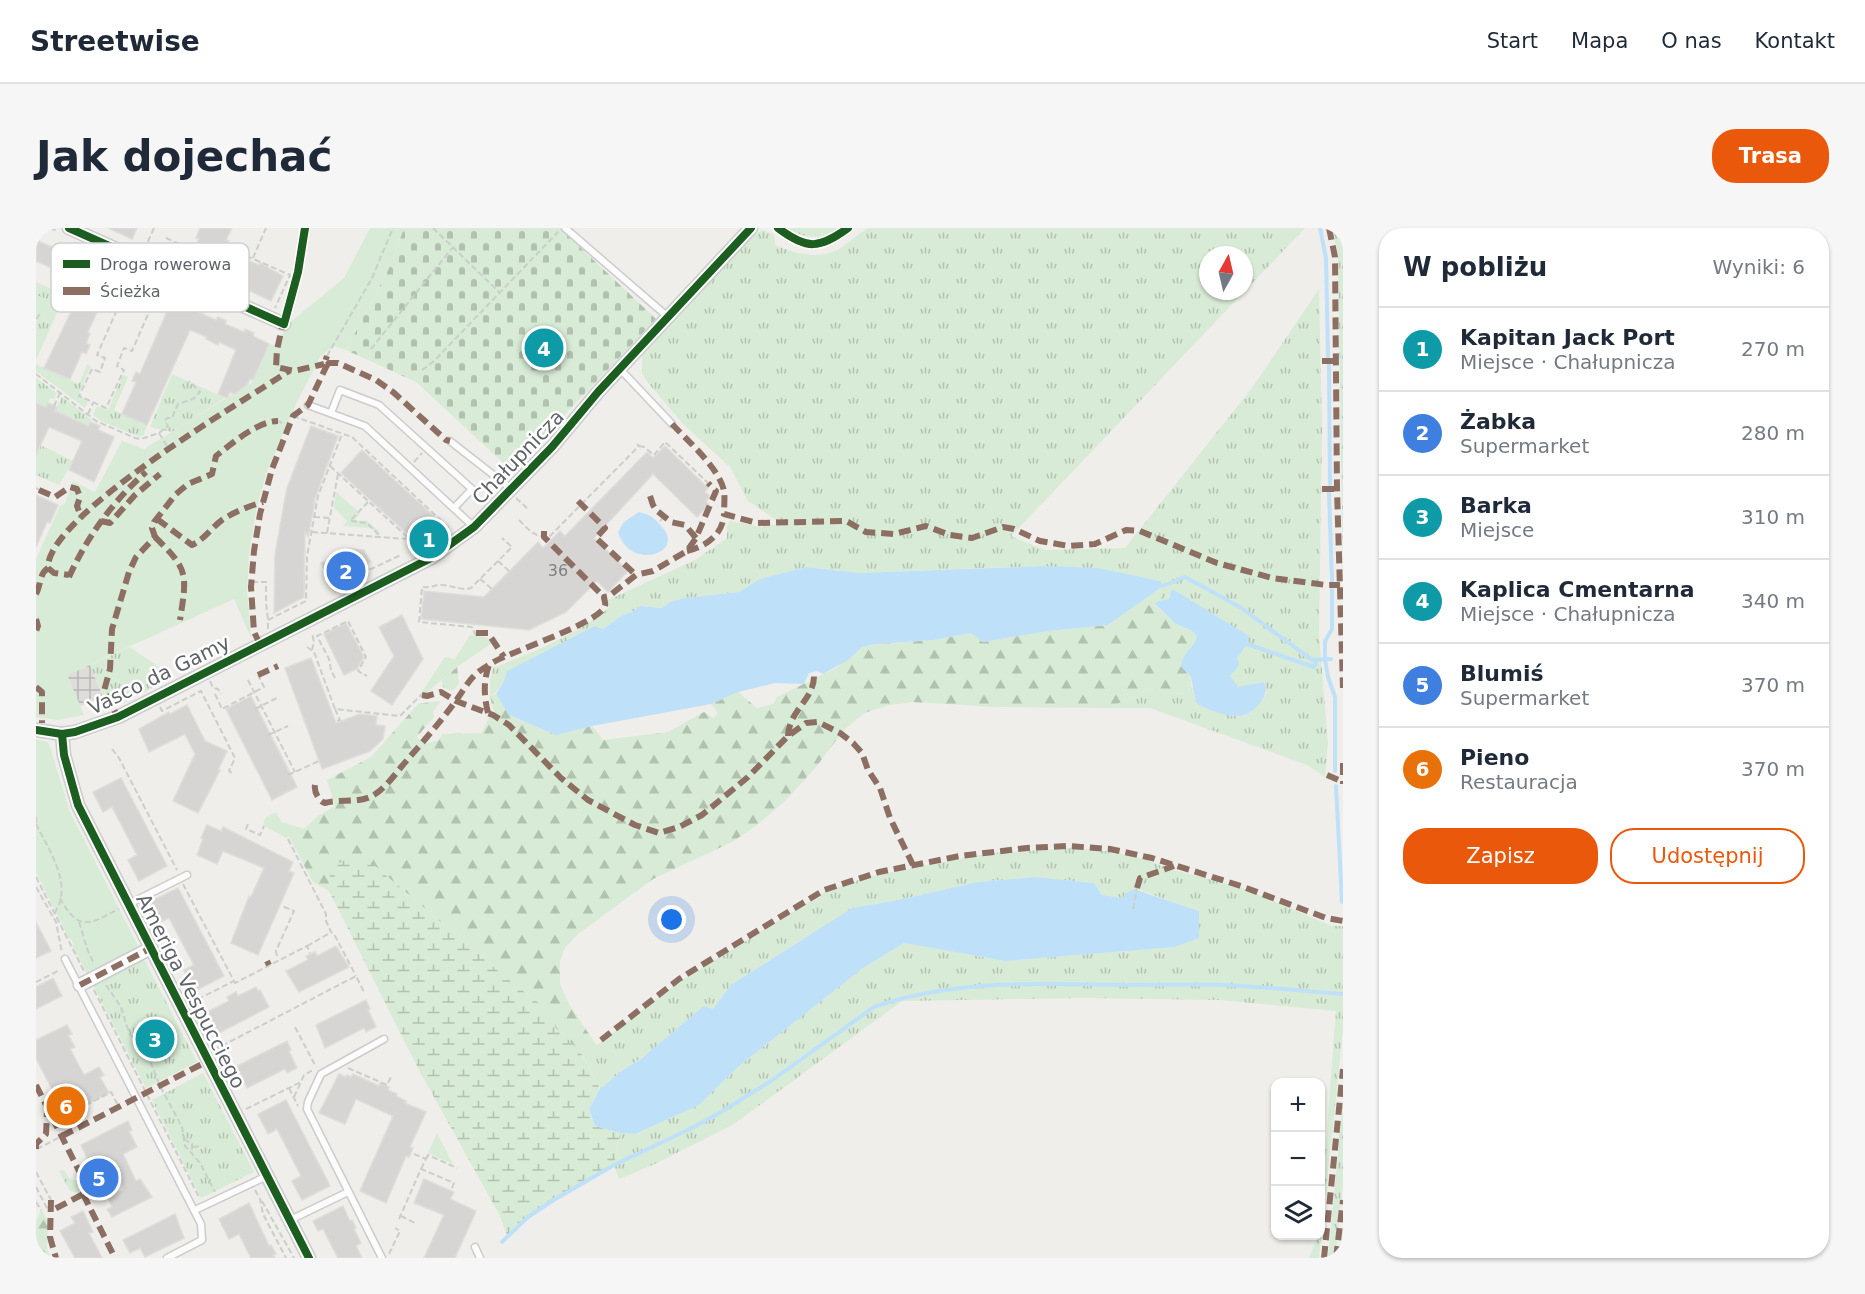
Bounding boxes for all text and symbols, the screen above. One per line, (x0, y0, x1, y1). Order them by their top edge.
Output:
text: Streetwise (30, 25, 200, 58)
text: Start (1487, 29, 1538, 53)
text: Mapa (1571, 29, 1628, 53)
text: O nas (1661, 29, 1722, 53)
text: Kontakt (1755, 29, 1835, 53)
button: Trasa (1712, 129, 1829, 183)
text: Jak dojechać (36, 132, 332, 181)
legend (51, 243, 249, 312)
north arrow (1199, 246, 1253, 300)
text: W pobliżu (1403, 252, 1547, 282)
text: Droga rowerowa (100, 255, 231, 274)
text: Wyniki: 6 (1713, 255, 1805, 279)
text: Ścieżka (100, 282, 160, 301)
text: Kapitan Jack Port (1460, 325, 1675, 350)
pin: 4 (524, 326, 564, 370)
text: 1 (1416, 337, 1429, 361)
text: 270 m (1741, 337, 1805, 361)
text: Miejsce · Chałupnicza (1460, 350, 1675, 374)
street label: Chałupnicza (467, 405, 569, 509)
text: Żabka (1460, 409, 1536, 434)
text: 2 (1416, 421, 1429, 445)
text: 280 m (1741, 421, 1805, 445)
text: Supermarket (1460, 434, 1589, 458)
text: Barka (1460, 493, 1532, 518)
text: 3 (1416, 505, 1429, 529)
text: 310 m (1741, 505, 1805, 529)
pin: 1 (410, 516, 448, 562)
text: Miejsce (1460, 518, 1534, 542)
pin: 2 (326, 548, 366, 594)
house number: 36 (548, 561, 568, 580)
text: Kaplica Cmentarna (1460, 577, 1695, 602)
text: 4 (1416, 589, 1429, 613)
text: 340 m (1741, 589, 1805, 613)
text: Miejsce · Chałupnicza (1460, 602, 1675, 626)
street label: Vasco da Gamy (84, 630, 234, 720)
text: Blumiś (1460, 661, 1544, 686)
text: 5 (1416, 673, 1429, 697)
text: 370 m (1741, 673, 1805, 697)
text: Supermarket (1460, 686, 1589, 710)
text: Pieno (1460, 745, 1529, 770)
text: 6 (1416, 757, 1429, 781)
text: 370 m (1741, 757, 1805, 781)
text: Restauracja (1460, 770, 1578, 794)
button: Zapisz (1403, 828, 1598, 884)
button: Udostępnij (1610, 828, 1805, 884)
street label: Ameriga Vespucciego (131, 890, 251, 1092)
your location (657, 905, 686, 934)
pin: 3 (136, 1016, 174, 1062)
map controls (1271, 1078, 1325, 1240)
button: + (1271, 1078, 1325, 1132)
pin: 6 (46, 1084, 86, 1128)
button: − (1271, 1132, 1325, 1186)
pin: 5 (80, 1156, 118, 1200)
button: layers (1271, 1186, 1325, 1240)

